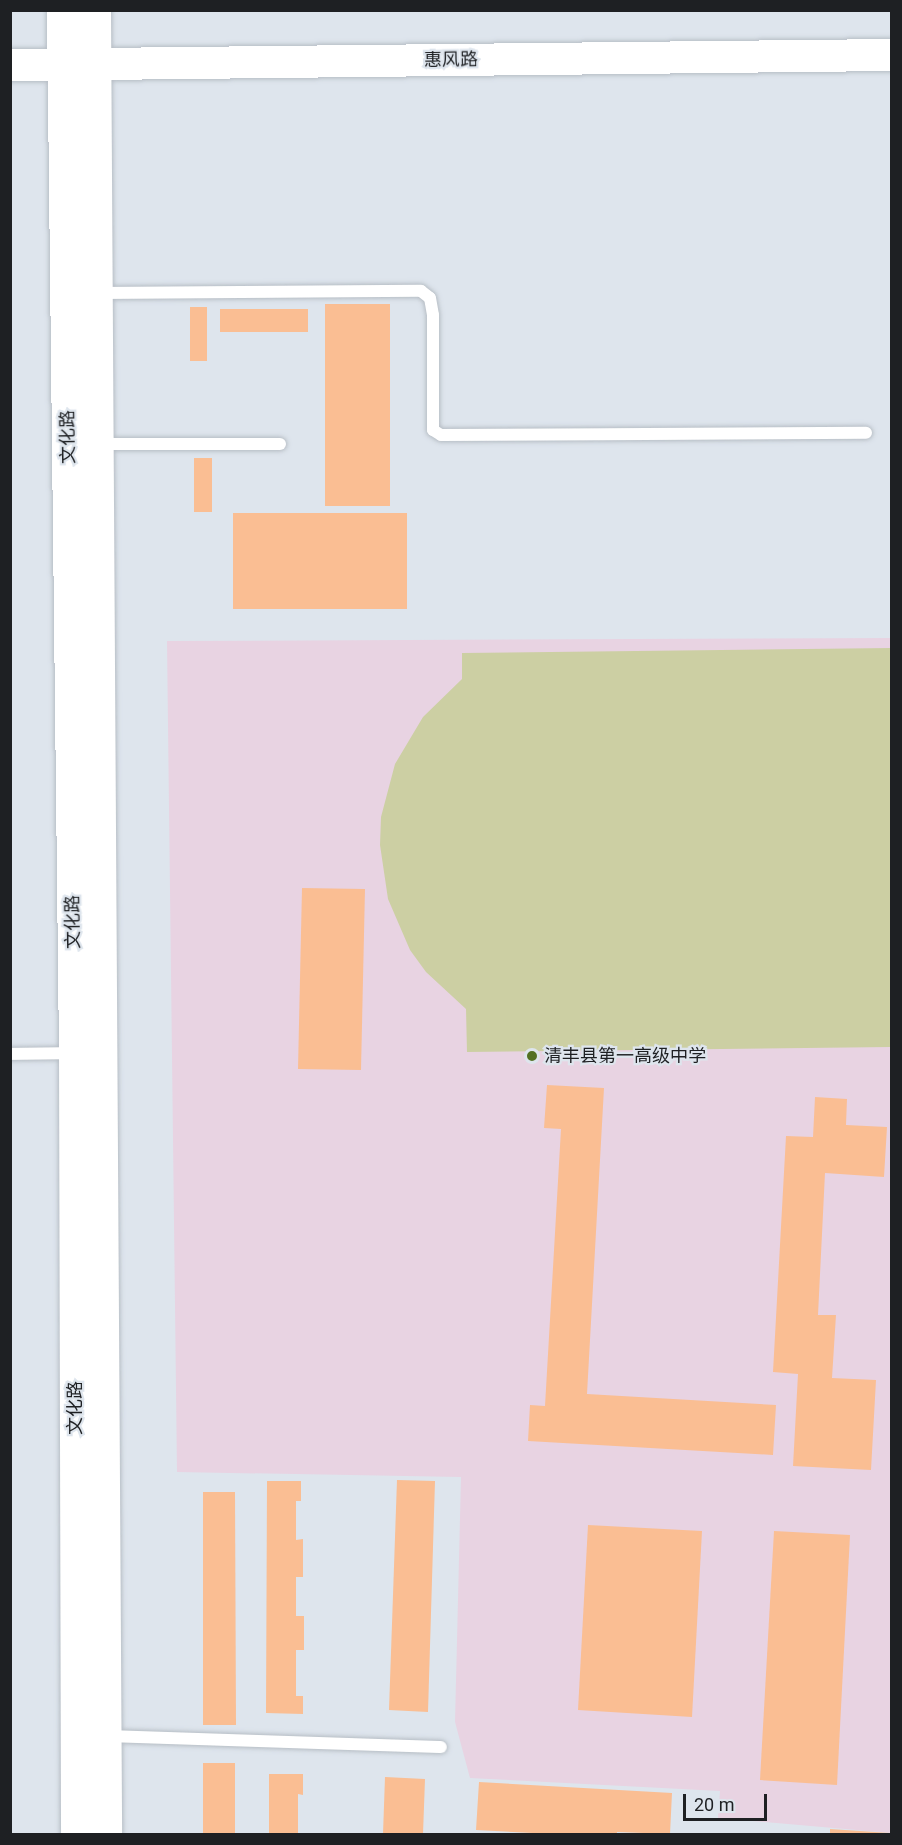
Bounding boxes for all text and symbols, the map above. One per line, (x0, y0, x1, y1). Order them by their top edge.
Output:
street label: 惠风路 (424, 49, 478, 71)
street label: 文化路 (57, 410, 79, 464)
street label: 文化路 (62, 895, 84, 949)
place label: 清丰县第一高级中学 (544, 1045, 706, 1067)
marker: 清丰县第一高级中学 (525, 1049, 539, 1063)
street label: 文化路 (64, 1381, 86, 1435)
scale bar (686, 1782, 770, 1820)
text: 20 m (694, 1794, 734, 1815)

